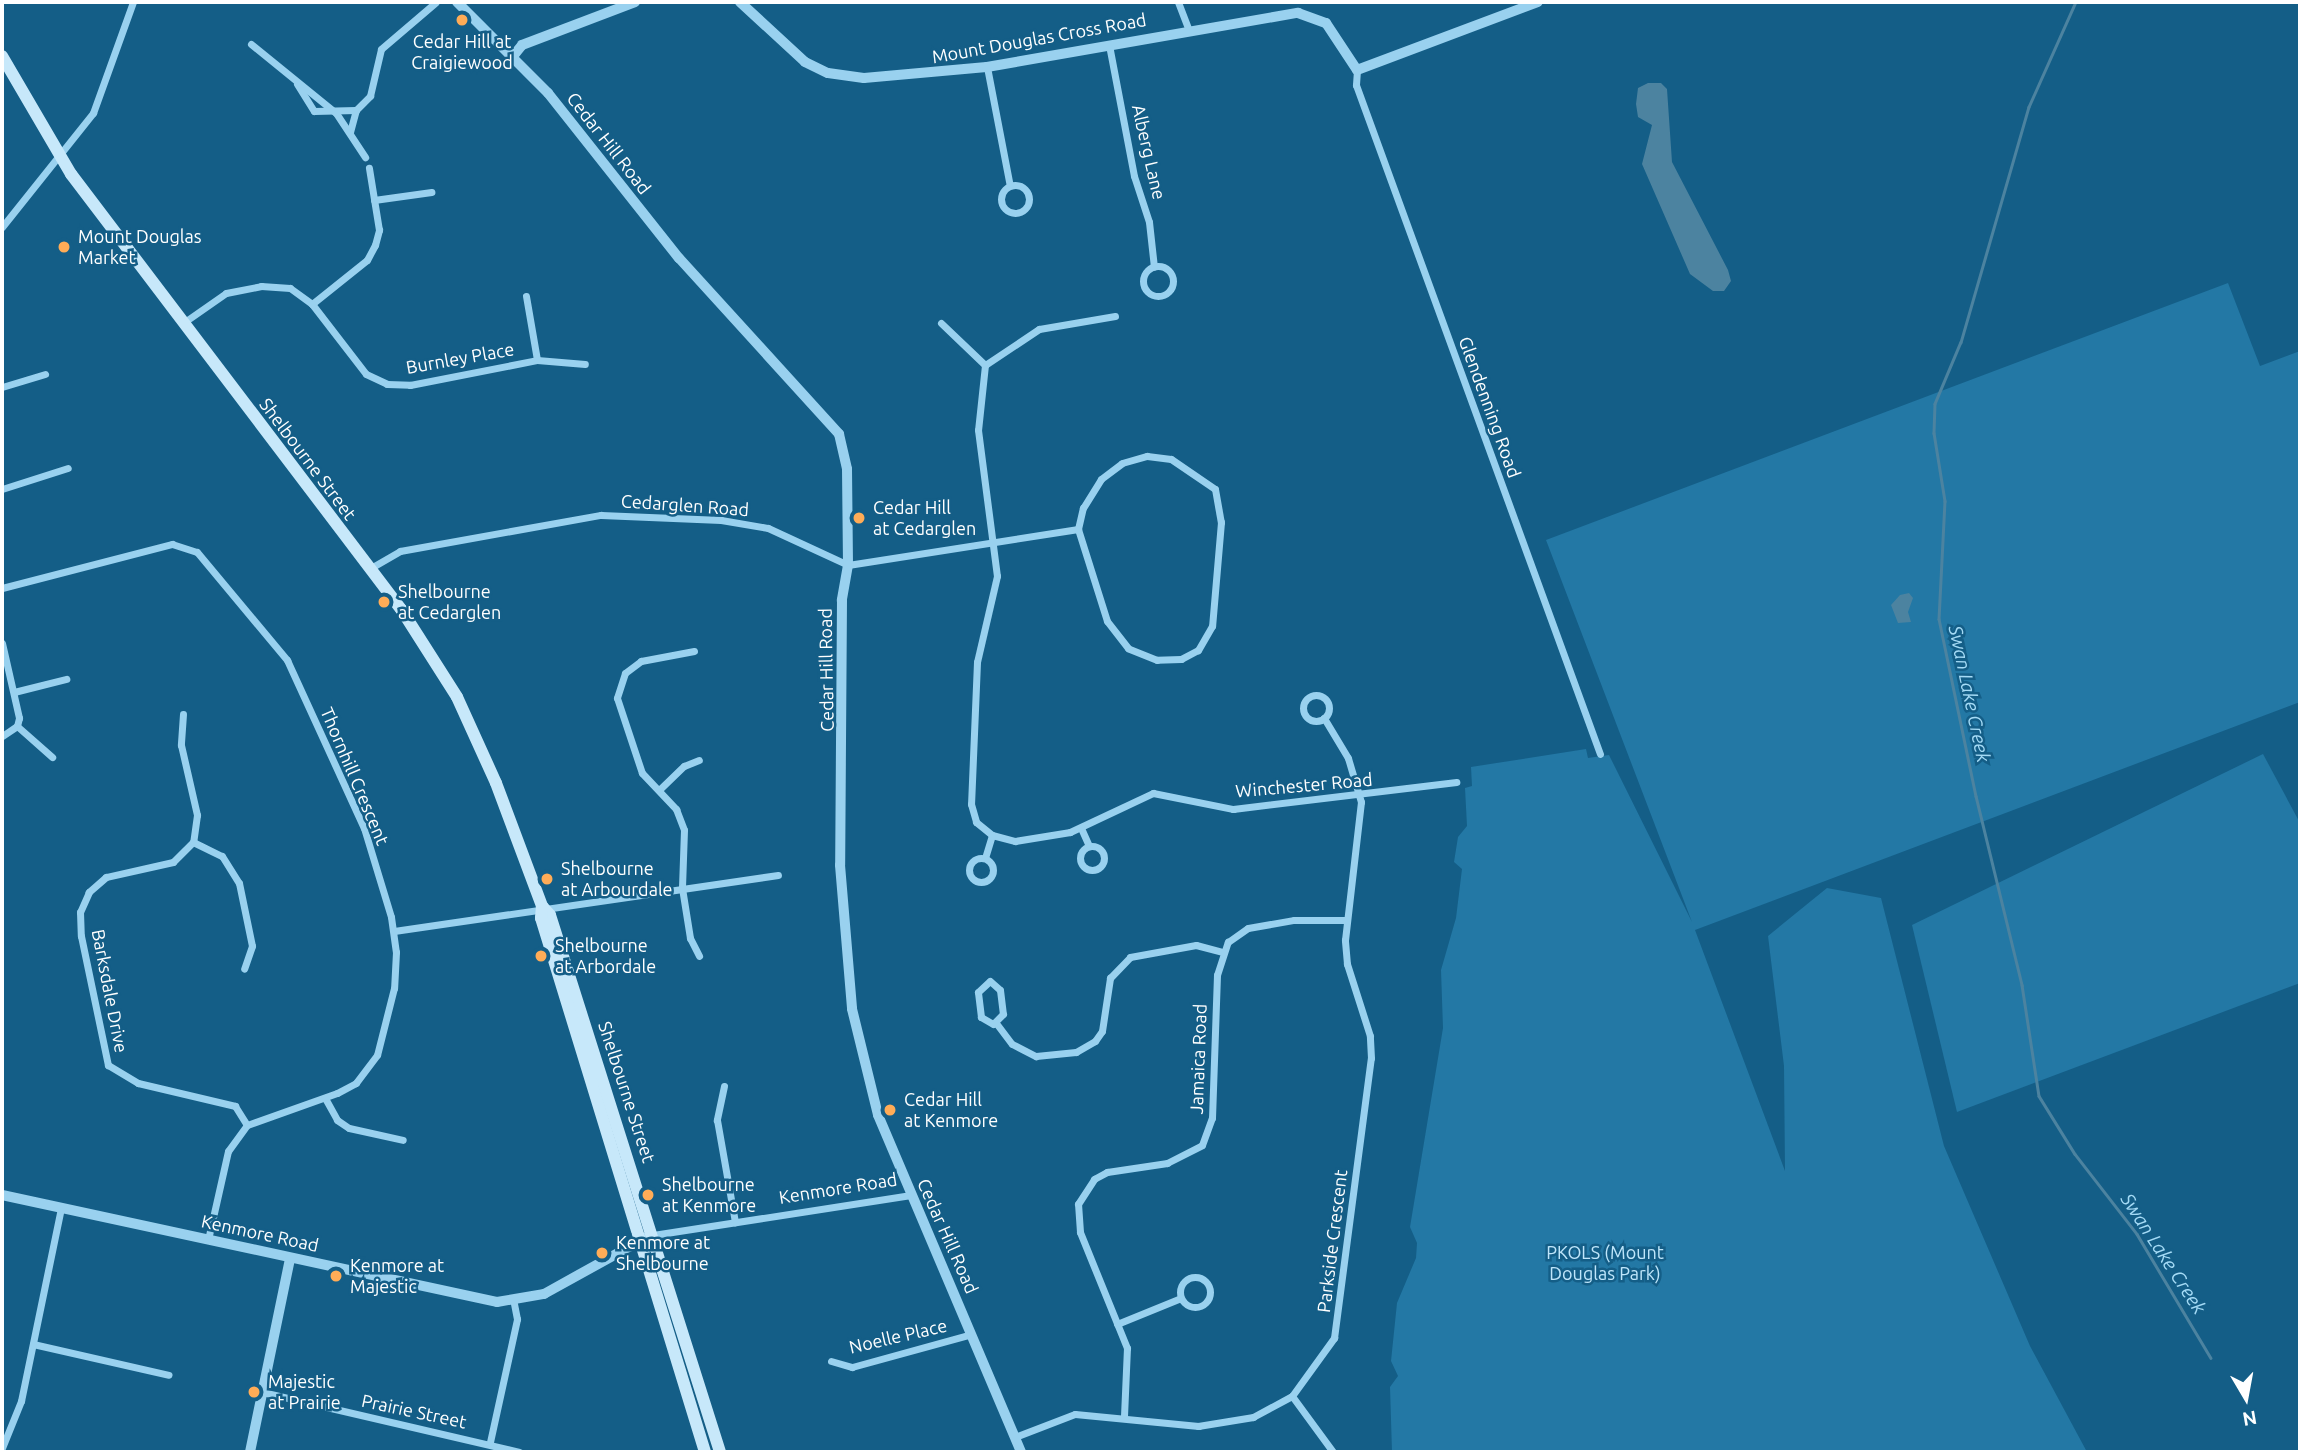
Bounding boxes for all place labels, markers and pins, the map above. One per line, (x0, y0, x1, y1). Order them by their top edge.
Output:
marker: Cedar Hill at Craigiewood (454, 12, 470, 28)
place label: Cedar Hill at Craigiewood (411, 31, 513, 74)
place label: Mount Douglas Market (78, 226, 202, 268)
marker: Mount Douglas Market (56, 239, 72, 255)
place label: Cedar Hill at Cedarglen (873, 497, 976, 540)
marker: Cedar Hill at Cedarglen (851, 510, 867, 526)
place label: Shelbourne at Cedarglen (398, 581, 501, 624)
marker: Shelbourne at Cedarglen (376, 594, 392, 610)
place label: Shelbourne at Arbourdale (561, 858, 673, 900)
marker: Shelbourne at Arbourdale (539, 871, 555, 887)
place label: Shelbourne at Arbordale (555, 935, 656, 978)
marker: Shelbourne at Arbordale (533, 948, 549, 964)
place label: Cedar Hill at Kenmore (904, 1089, 998, 1132)
marker: Cedar Hill at Kenmore (882, 1102, 898, 1118)
place label: Shelbourne at Kenmore (662, 1174, 756, 1216)
marker: Shelbourne at Kenmore (640, 1187, 656, 1203)
place label: Kenmore at Shelbourne (616, 1232, 710, 1274)
marker: Kenmore at Shelbourne (594, 1245, 610, 1261)
place label: Kenmore at Majestic (350, 1255, 444, 1298)
marker: Kenmore at Majestic (328, 1268, 344, 1284)
place label: Majestic at Prairie (268, 1371, 341, 1414)
marker: Majestic at Prairie (246, 1384, 262, 1400)

